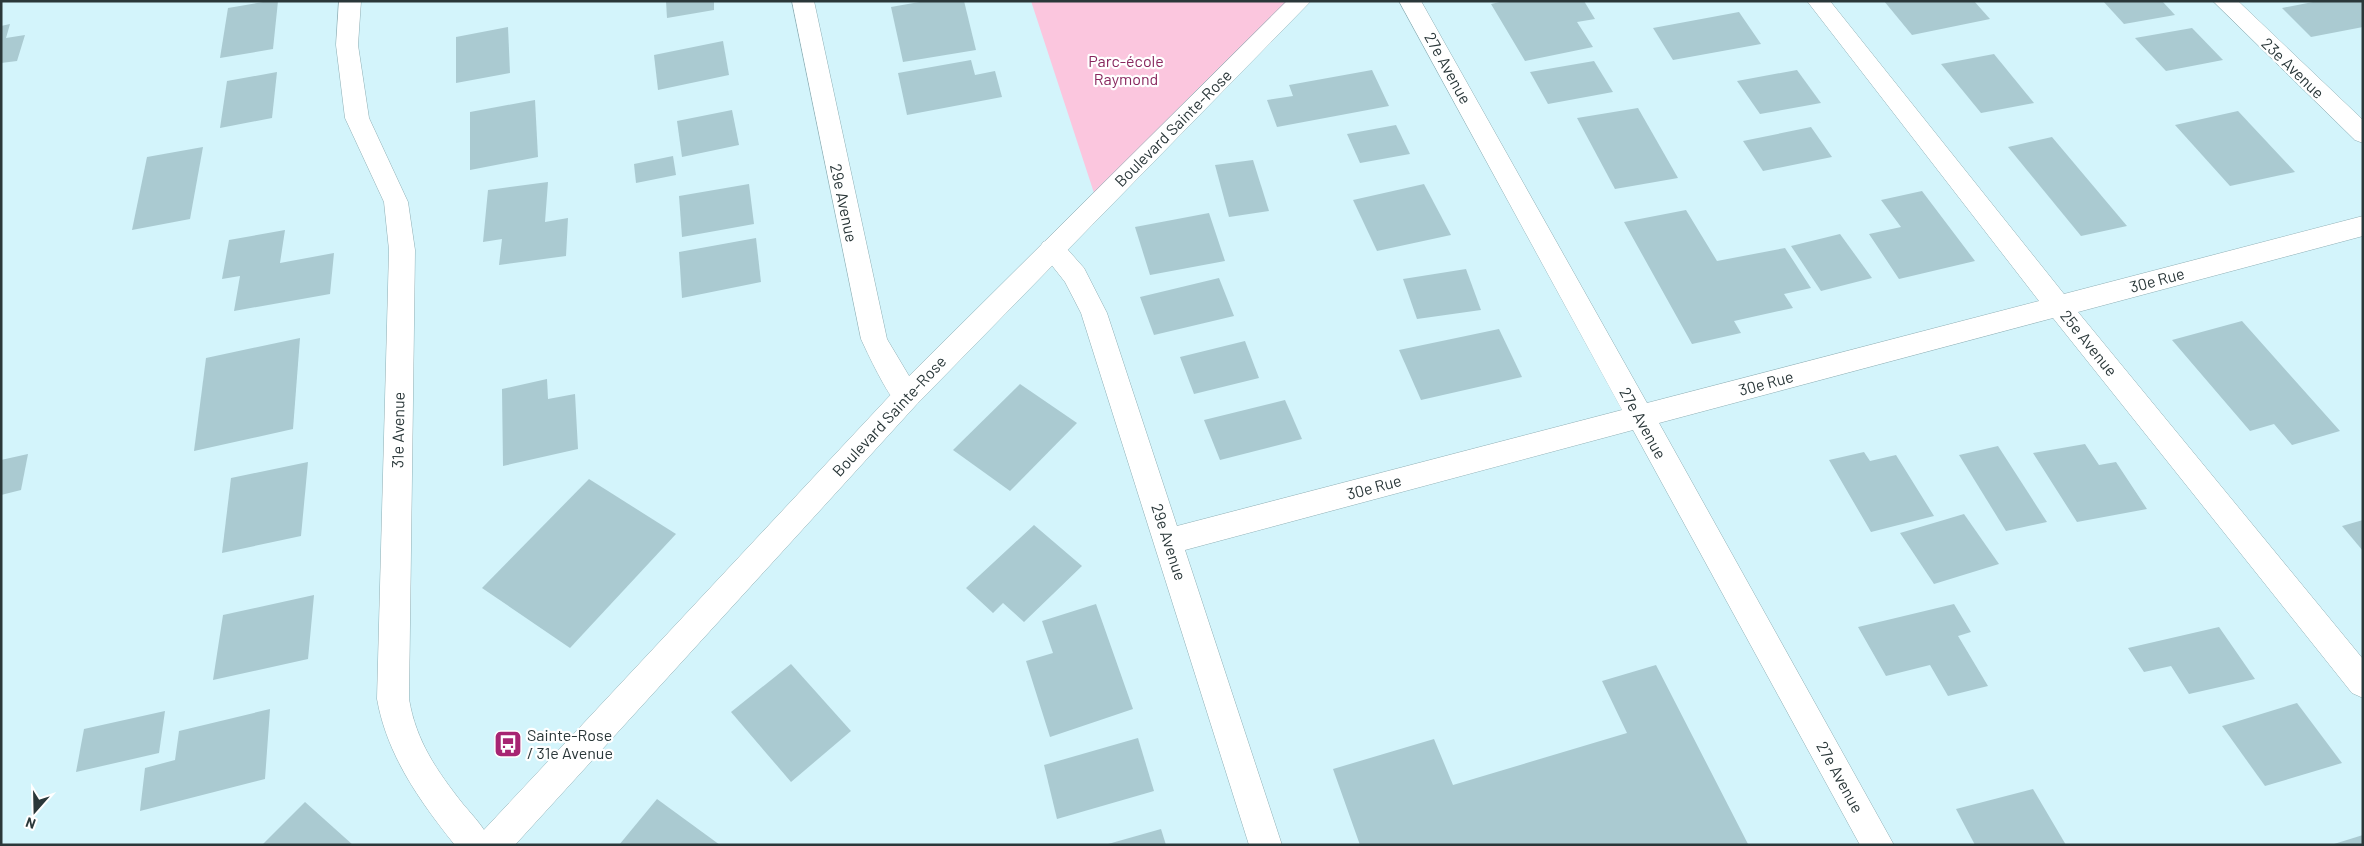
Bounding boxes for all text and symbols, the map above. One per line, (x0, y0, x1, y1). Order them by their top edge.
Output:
street label: 27e Avenue (1421, 29, 1476, 107)
street label: 23e Avenue (2258, 33, 2328, 102)
park label: Parc-école Raymond (1088, 51, 1164, 88)
street label: Boulevard Sainte-Rose (1110, 65, 1235, 190)
street label: 29e Avenue (827, 162, 862, 244)
street label: 30e Rue (2127, 263, 2186, 296)
street label: 25e Avenue (2057, 306, 2122, 380)
street label: Boulevard Sainte-Rose (828, 351, 949, 480)
street label: 30e Rue (1736, 366, 1795, 399)
street label: 27e Avenue (1616, 384, 1671, 462)
street label: 31e Avenue (387, 392, 408, 468)
street label: 30e Rue (1344, 470, 1403, 503)
street label: 29e Avenue (1148, 501, 1191, 583)
place label: Sainte-Rose / 31e Avenue (527, 725, 613, 762)
bus stop icon: Sainte-Rose / 31e Avenue (493, 729, 523, 759)
street label: 27e Avenue (1813, 738, 1868, 816)
north arrow (10, 786, 60, 836)
text: N (23, 814, 38, 833)

